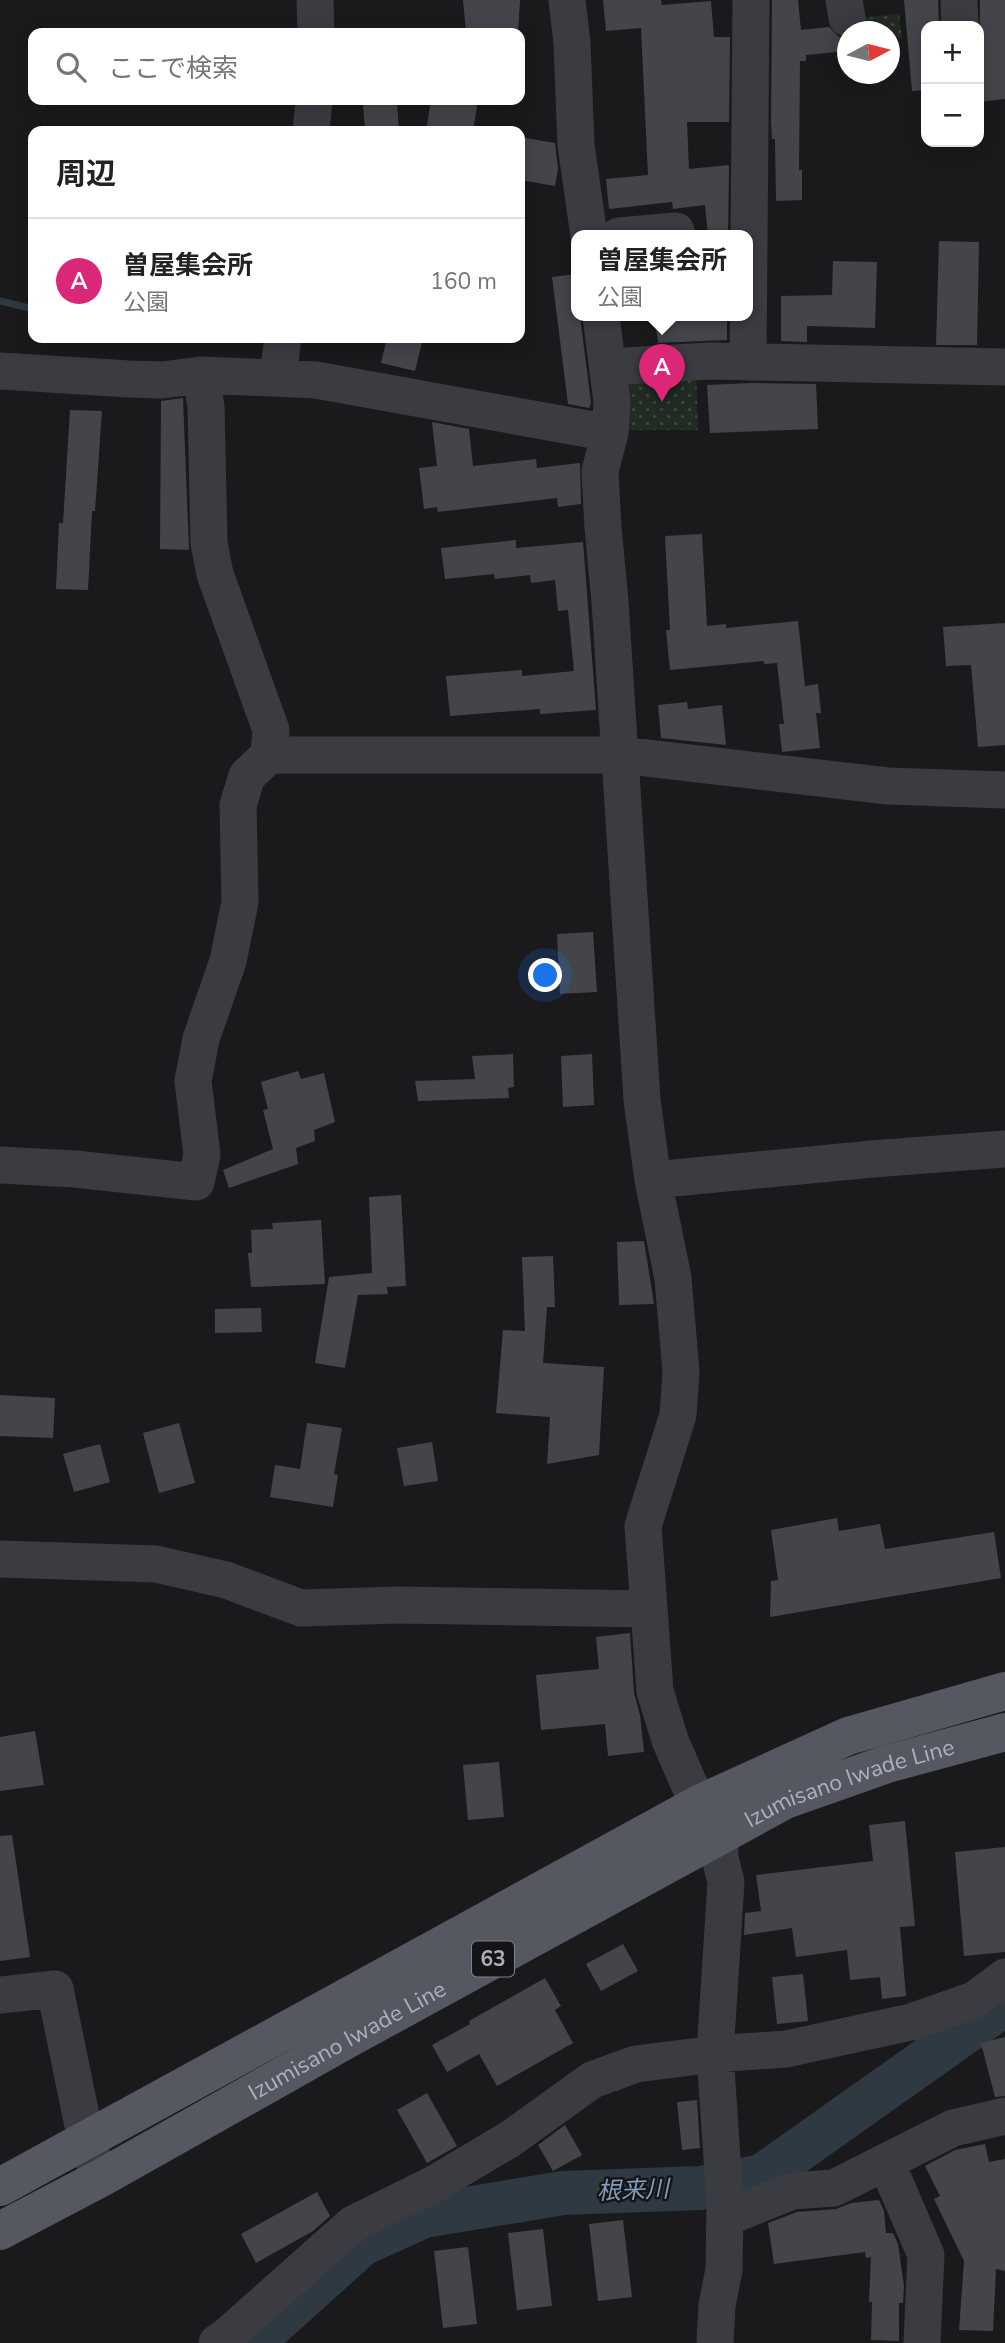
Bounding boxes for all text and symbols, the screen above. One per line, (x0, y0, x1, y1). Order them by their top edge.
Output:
north arrow (837, 21, 900, 84)
map controls (921, 21, 984, 147)
button: + (921, 21, 984, 84)
search box (28, 28, 525, 105)
icon: search (52, 48, 90, 86)
text: ここで検索 (108, 51, 238, 86)
button: − (921, 84, 984, 147)
text: 周辺 (56, 154, 116, 195)
popup (571, 230, 753, 321)
text: 曽屋集会所 (597, 243, 727, 278)
text: 曽屋集会所 (123, 248, 253, 283)
text: A (70, 266, 88, 297)
text: 160 m (430, 266, 497, 297)
text: 公園 (597, 282, 643, 313)
text: 公園 (123, 287, 169, 318)
pin: A (639, 344, 685, 402)
your location (528, 958, 562, 992)
street label: Izumisano Iwade Line (739, 1731, 958, 1835)
road number: 63 (472, 1941, 514, 1976)
street label: Izumisano Iwade Line (243, 1973, 452, 2108)
water label: 根来川 (596, 2173, 673, 2207)

